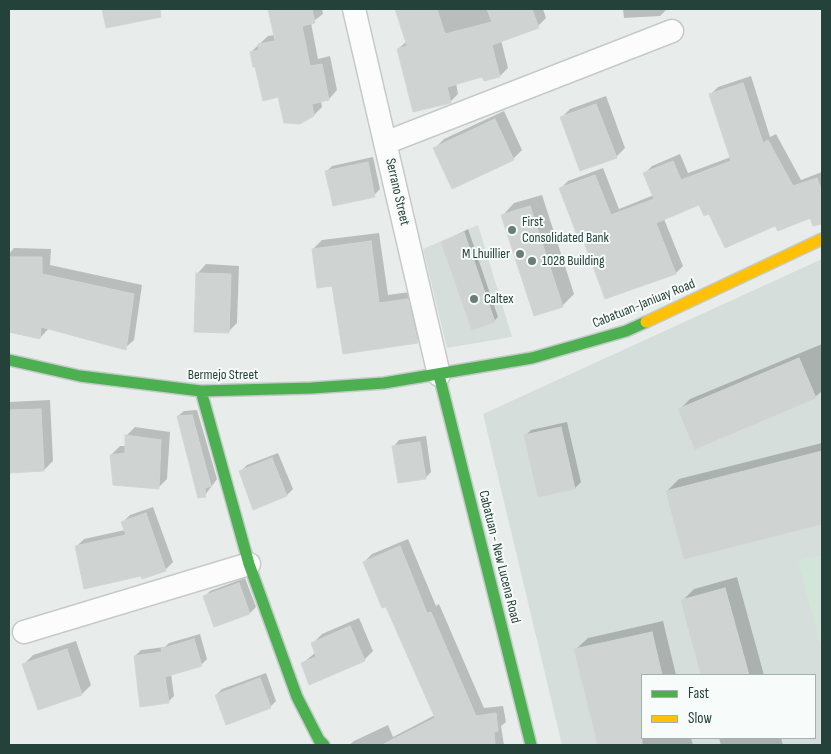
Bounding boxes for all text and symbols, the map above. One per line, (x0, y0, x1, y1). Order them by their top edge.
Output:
street label: Serrano Street (381, 157, 413, 227)
place label: First Consolidated Bank (522, 214, 609, 246)
marker: First Consolidated Bank (506, 224, 518, 236)
place label: M Lhuillier (462, 246, 510, 262)
marker: M Lhuillier (514, 248, 526, 260)
place label: 1028 Building (542, 253, 605, 269)
marker: 1028 Building (526, 255, 538, 267)
street label: Cabatuan-Janiuay Road (590, 276, 698, 332)
place label: Caltex (484, 291, 513, 307)
marker: Caltex (468, 293, 480, 305)
street label: Bermejo Street (188, 367, 258, 383)
street label: Cabatuan - New Lucena Road (474, 489, 524, 625)
legend (641, 674, 816, 739)
text: Fast (688, 684, 709, 703)
text: Slow (688, 709, 712, 728)

